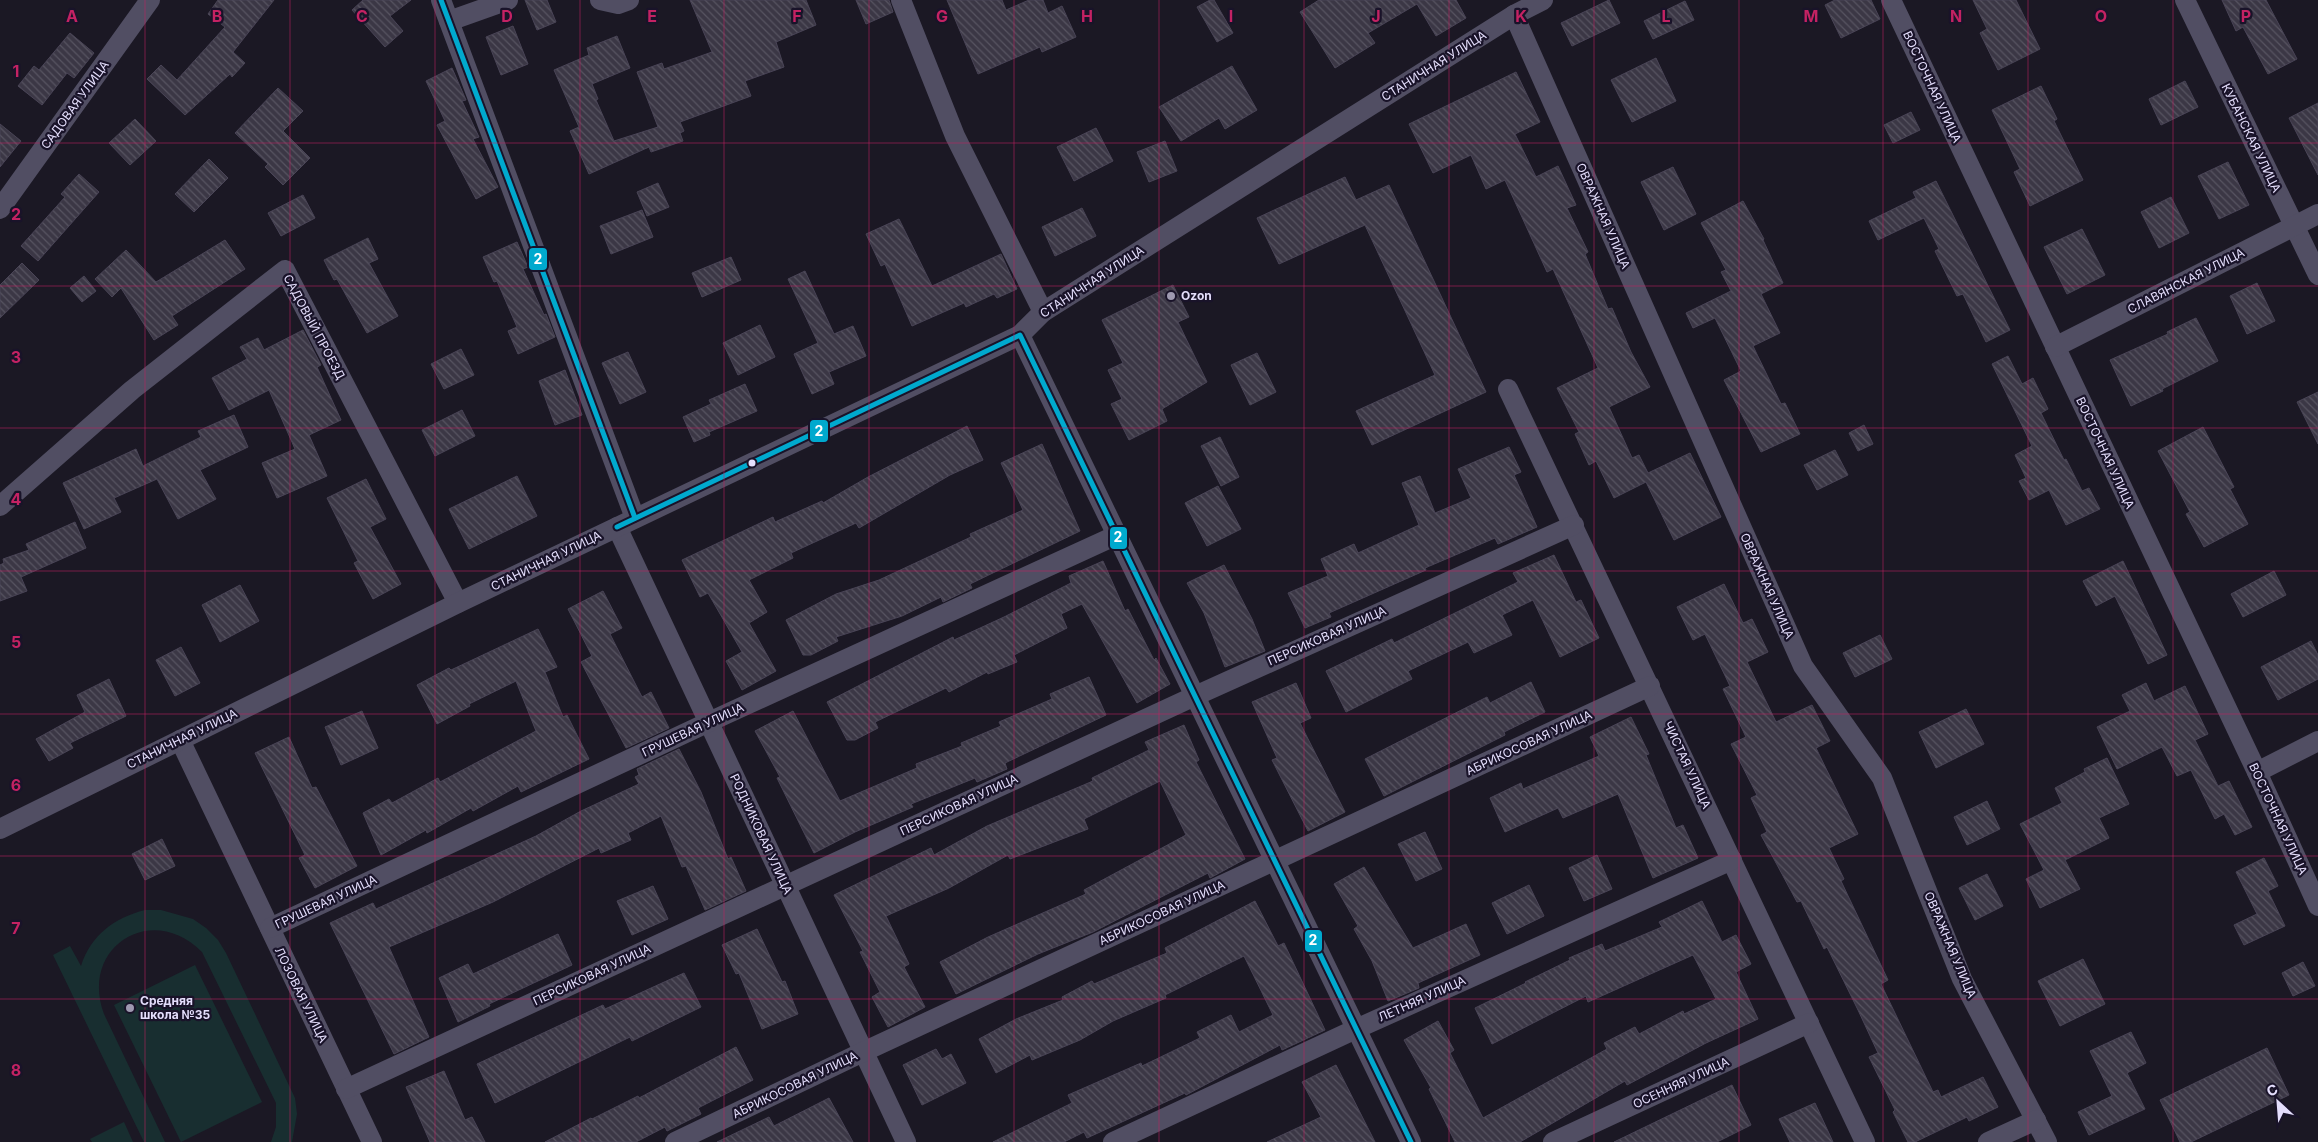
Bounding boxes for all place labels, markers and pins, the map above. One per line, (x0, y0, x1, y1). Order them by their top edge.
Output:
place label: Ozon (1181, 288, 1212, 303)
marker: Ozon (1165, 290, 1177, 302)
unlabelled marker (747, 458, 757, 468)
place label: Средняя школа №35 (140, 993, 210, 1022)
marker: Средняя школа №35 (124, 1002, 136, 1014)

